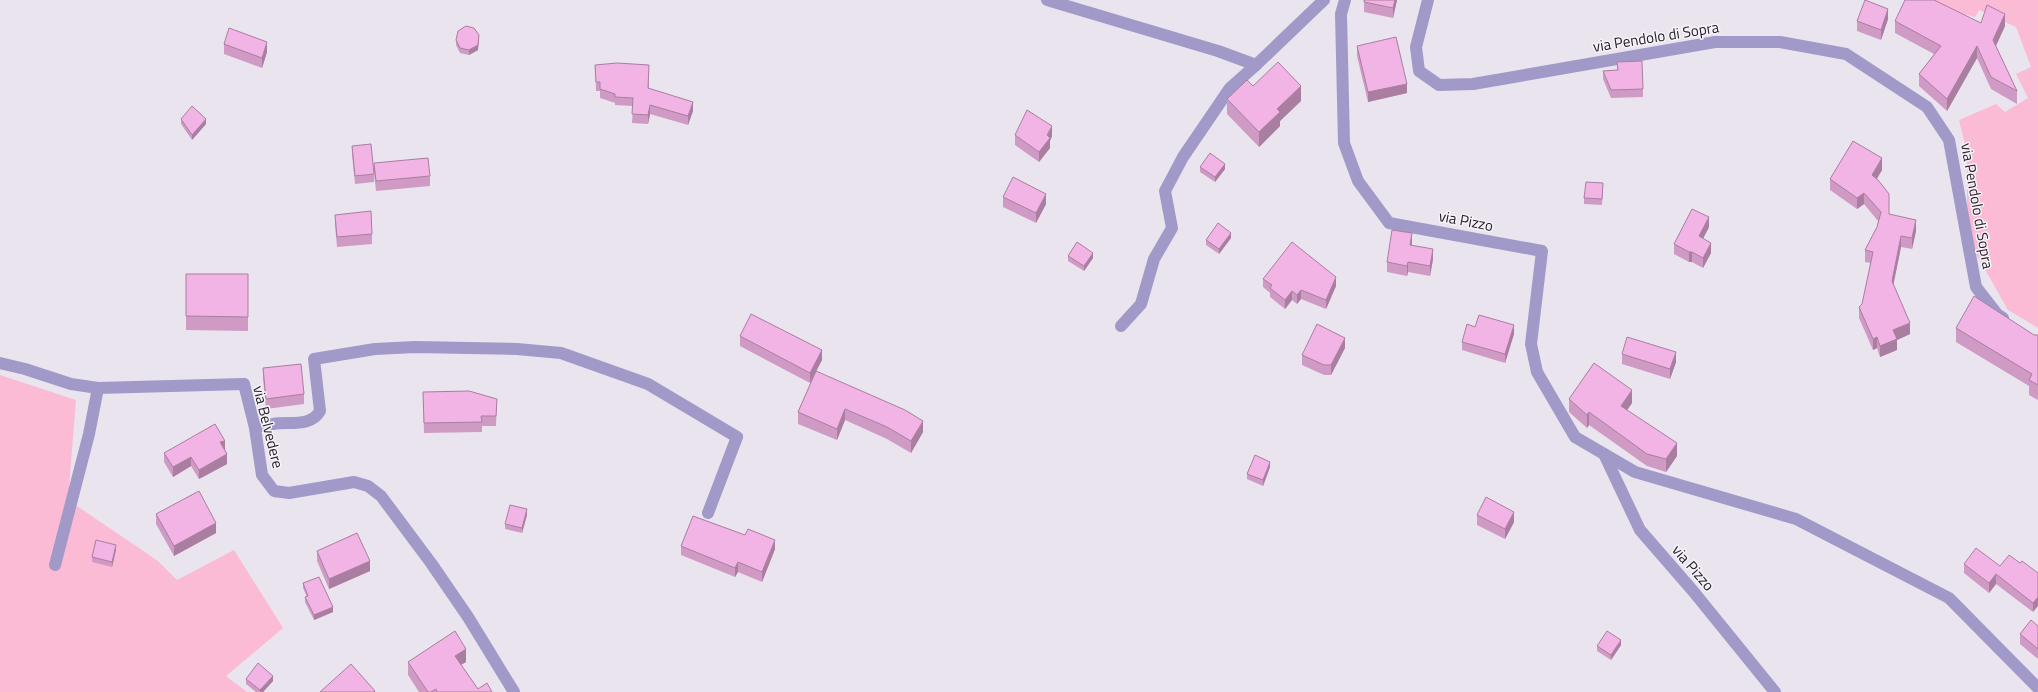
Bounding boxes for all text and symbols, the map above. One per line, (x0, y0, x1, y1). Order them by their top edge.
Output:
street label: via Pendolo di Sopra (1591, 15, 1721, 58)
street label: via Pendolo di Sopra (1955, 141, 2000, 271)
street label: via Pizzo (1437, 204, 1495, 237)
street label: via Belvedere (247, 383, 290, 471)
street label: via Pizzo (1667, 539, 1720, 596)

